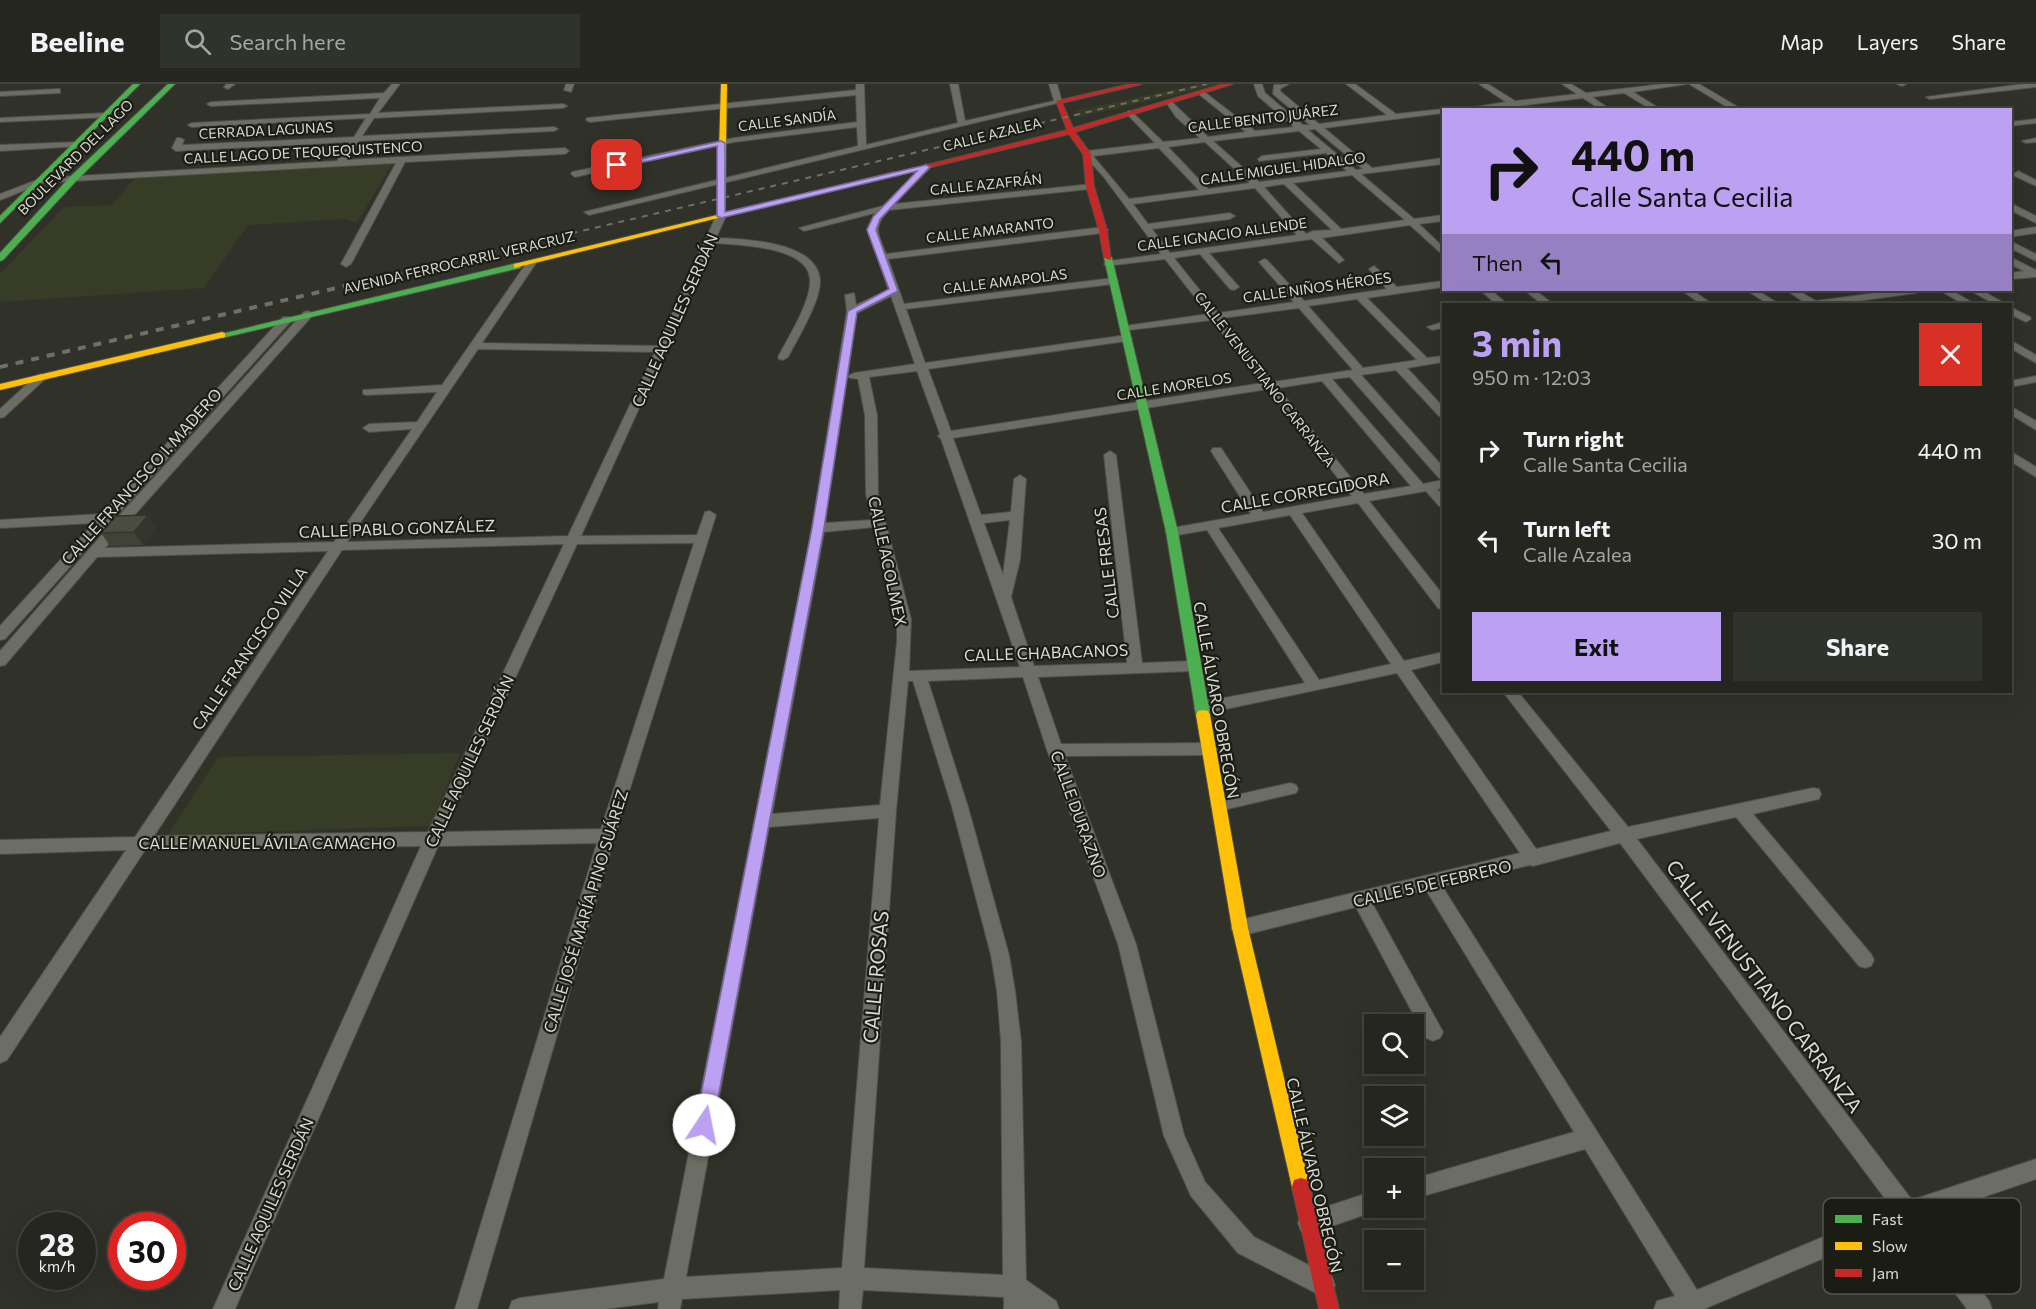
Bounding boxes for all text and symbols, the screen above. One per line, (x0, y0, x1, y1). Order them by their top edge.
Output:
search box (160, 14, 580, 68)
text: Beeline (30, 24, 124, 58)
icon: search (181, 25, 214, 58)
text: Search here (229, 28, 346, 55)
text: Map (1780, 29, 1824, 54)
text: Layers (1857, 29, 1919, 54)
text: Share (1952, 29, 2006, 54)
street label: BOULEVARD DEL LAGO (14, 96, 136, 218)
street label: CALLE BENITO JUÁREZ (1187, 100, 1339, 136)
street label: CALLE SANDÍA (737, 106, 837, 134)
street label: CALLE AZALEA (941, 113, 1043, 154)
street label: CERRADA LAGUNAS (198, 118, 334, 142)
text: 440 m (1571, 128, 1695, 180)
icon: right (1472, 132, 1550, 210)
street label: CALLE LAGO DE TEQUEQUISTENCO (183, 137, 423, 167)
pin (591, 139, 642, 190)
icon: arrive (600, 148, 633, 181)
street label: CALLE MIGUEL HIDALGO (1199, 148, 1367, 188)
street label: CALLE AZAFRÁN (929, 170, 1043, 198)
text: Calle Santa Cecilia (1571, 180, 1793, 213)
street label: CALLE AMARANTO (925, 214, 1055, 246)
street label: CALLE IGNACIO ALLENDE (1136, 214, 1308, 254)
street label: AVENIDA FERROCARRIL VERACRUZ (342, 227, 576, 297)
street label: CALLE AQUILES SERDÁN (627, 230, 721, 410)
icon: left (1535, 246, 1568, 279)
text: Then (1472, 249, 1523, 276)
street label: CALLE AMAPOLAS (942, 265, 1068, 297)
street label: CALLE NIÑOS HÉROES (1242, 268, 1392, 306)
street label: CALLE VENUSTIANO CARRANZA (1191, 288, 1339, 470)
text: 3 min (1472, 320, 1562, 364)
button: close (1919, 323, 1982, 386)
text: 950 m · 12:03 (1472, 365, 1591, 389)
street label: CALLE MORELOS (1115, 369, 1233, 403)
street label: CALLE FRANCISCO I. MADERO (57, 384, 225, 568)
text: Turn right (1523, 425, 1624, 452)
icon: right (1472, 434, 1505, 467)
text: 440 m (1918, 437, 1982, 464)
text: Calle Santa Cecilia (1523, 452, 1688, 476)
street label: CALLE CORREGIDORA (1219, 468, 1391, 516)
street label: CALLE ACOLMEX (865, 494, 911, 628)
street label: CALLE FRESAS (1090, 506, 1122, 620)
street label: CALLE PABLO GONZÁLEZ (298, 515, 496, 541)
text: Turn left (1523, 515, 1610, 542)
icon: left (1472, 524, 1505, 557)
text: 30 m (1932, 527, 1982, 554)
text: Calle Azalea (1523, 542, 1632, 566)
street label: CALLE FRANCISCO VILLA (187, 563, 311, 733)
street label: CALLE ÁLVARO OBREGÓN (1190, 600, 1244, 800)
button: Exit (1472, 612, 1721, 681)
button: Share (1733, 612, 1982, 681)
street label: CALLE CHABACANOS (964, 640, 1128, 664)
street label: CALLE AQUILES SERDÁN (421, 672, 517, 850)
street label: CALLE DURAZNO (1047, 748, 1111, 880)
street label: CALLE JOSÉ MARÍA PINO SUÁREZ (539, 787, 631, 1035)
street label: CALLE MANUEL ÁVILA CAMACHO (138, 833, 396, 852)
street label: CALLE 5 DE FEBRERO (1351, 855, 1513, 911)
street label: CALLE VENUSTIANO CARRANZA (1662, 855, 1868, 1117)
street label: CALLE ROSAS (857, 910, 893, 1044)
map controls (1364, 1014, 1424, 1290)
button: search (1364, 1014, 1424, 1074)
street label: CALLE ÁLVARO OBREGÓN (1283, 1076, 1347, 1274)
button: layers (1364, 1086, 1424, 1146)
position arrow (672, 1093, 736, 1157)
street label: CALLE AQUILES SERDÁN (223, 1114, 317, 1294)
button: + (1364, 1158, 1424, 1218)
legend (1823, 1198, 2021, 1294)
text: Fast (1872, 1209, 1903, 1228)
speed limit sign: 30 (108, 1212, 186, 1290)
text: 28 (39, 1225, 75, 1262)
button: − (1364, 1230, 1424, 1290)
text: Slow (1872, 1236, 1908, 1255)
text: km/h (39, 1257, 75, 1275)
text: Jam (1872, 1263, 1899, 1282)

